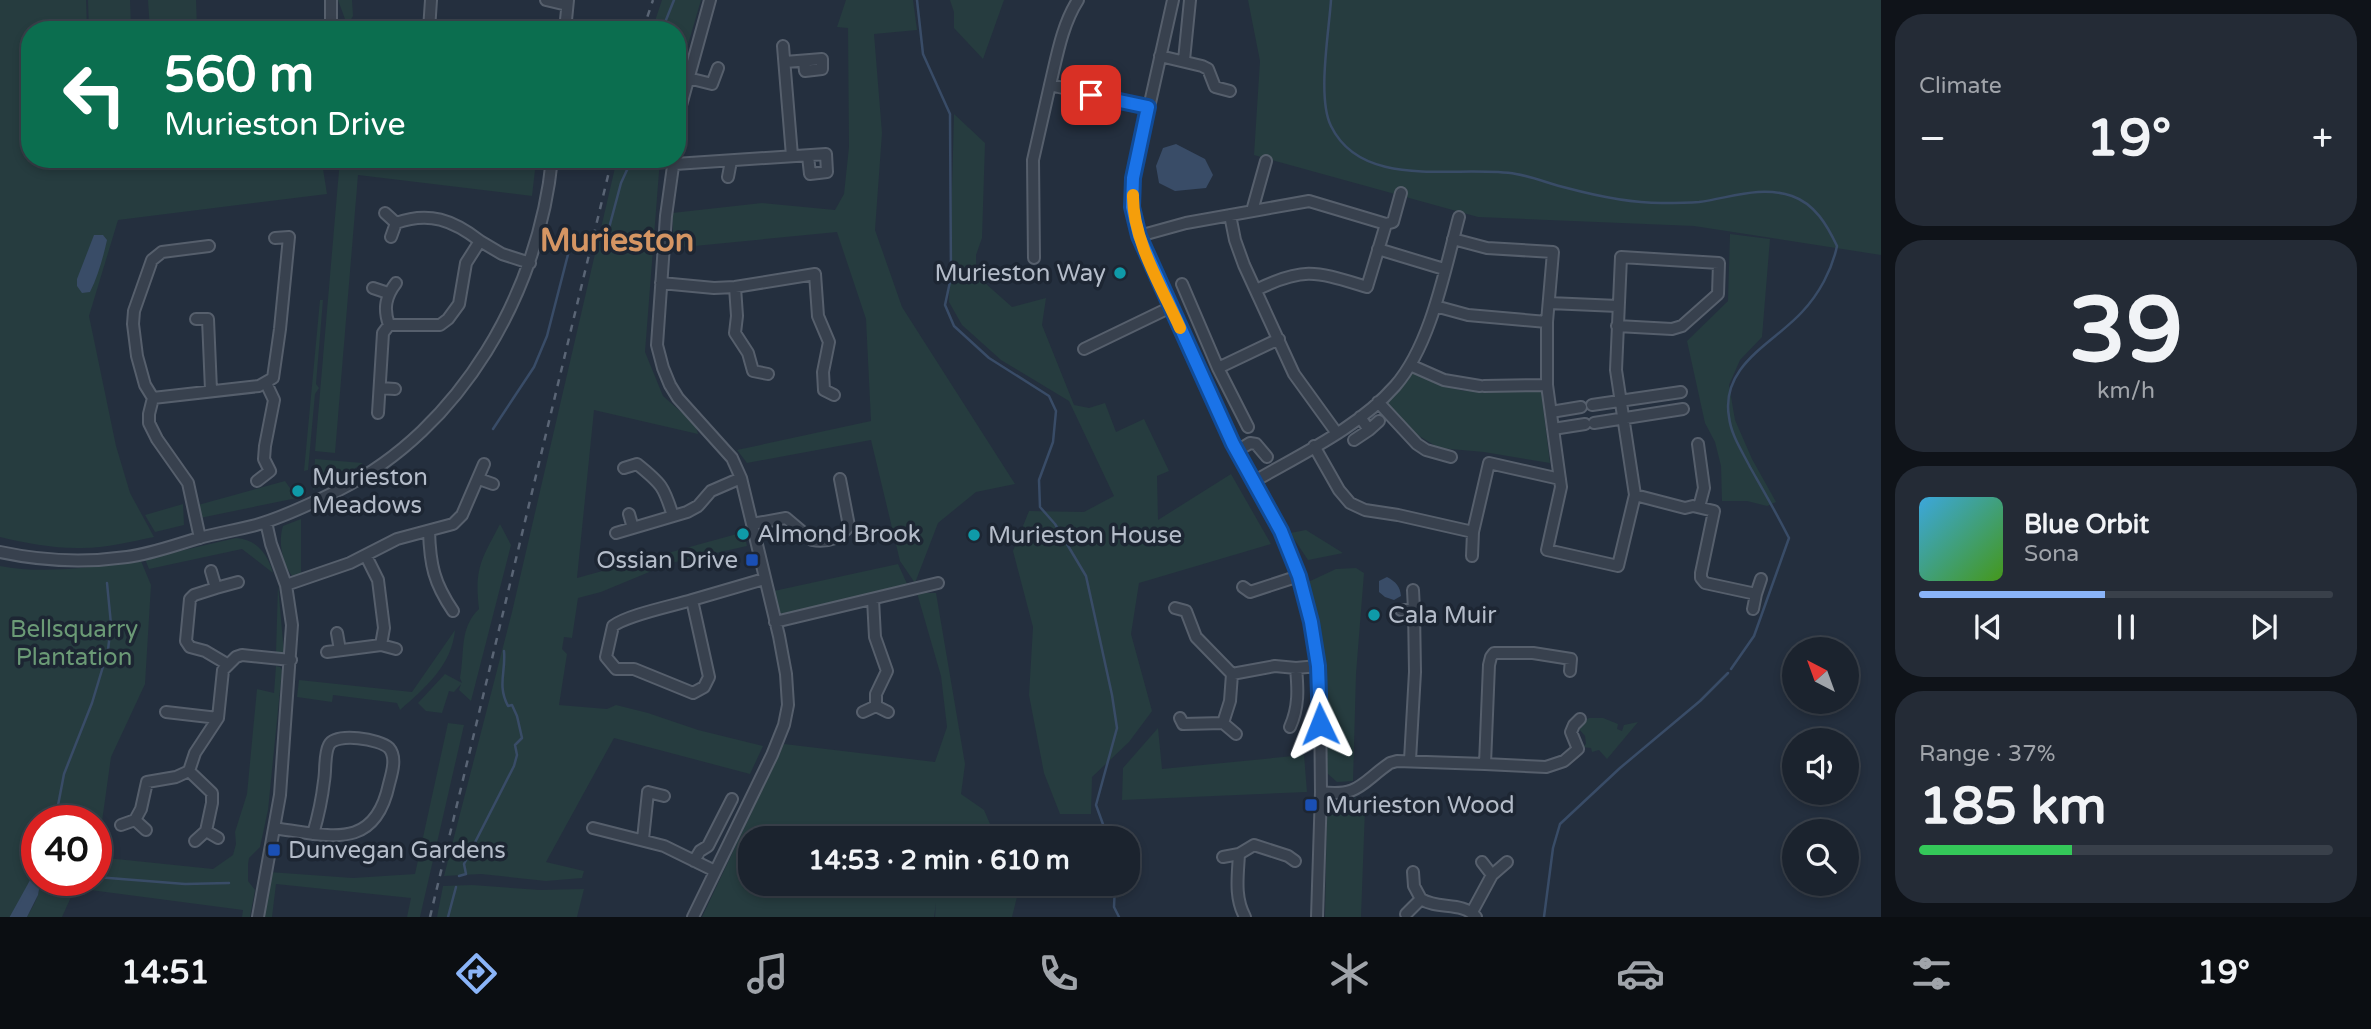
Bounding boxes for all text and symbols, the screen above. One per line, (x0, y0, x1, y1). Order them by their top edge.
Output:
text: 560 m (164, 46, 314, 105)
icon: left (49, 49, 140, 140)
pin (1061, 65, 1121, 125)
text: Climate (1919, 72, 2002, 100)
icon: arrive (1072, 76, 1110, 114)
text: Murieston Drive (164, 106, 406, 144)
text: 19° (2086, 107, 2171, 170)
text: − (1919, 116, 1946, 162)
text: + (2312, 116, 2333, 162)
district label: Murieston (540, 222, 694, 260)
place label: Murieston Way (934, 259, 1106, 288)
marker: Murieston Way (1112, 265, 1128, 281)
text: 39 (2069, 276, 2183, 386)
text: km/h (2097, 377, 2155, 405)
place label: Murieston Meadows (312, 463, 428, 520)
marker: Murieston Meadows (290, 483, 306, 499)
text: Blue Orbit (2024, 509, 2149, 540)
place label: Almond Brook (757, 520, 921, 549)
place label: Murieston House (988, 521, 1182, 550)
marker: Almond Brook (735, 526, 751, 542)
marker: Murieston House (966, 527, 982, 543)
text: Sona (2024, 540, 2079, 568)
place label: Ossian Drive (596, 546, 738, 575)
marker: Ossian Drive (744, 552, 760, 568)
place label: Cala Muir (1388, 601, 1497, 630)
marker: Cala Muir (1366, 607, 1382, 623)
icon: previous (1969, 608, 2007, 646)
icon: pause (2107, 608, 2145, 646)
icon: next (2245, 608, 2283, 646)
park label: Bellsquarry Plantation (10, 615, 138, 672)
north arrow (1782, 637, 1858, 714)
map controls (1782, 637, 1859, 896)
position arrow (1283, 687, 1357, 761)
button: sound (1782, 728, 1859, 805)
text: Range · 37% (1919, 740, 2055, 768)
text: 185 km (1919, 775, 2107, 838)
place label: Murieston Wood (1325, 791, 1515, 820)
marker: Murieston Wood (1303, 797, 1319, 813)
speed limit sign: 40 (21, 805, 112, 896)
button: search (1782, 819, 1859, 896)
place label: Dunvegan Gardens (288, 836, 506, 865)
marker: Dunvegan Gardens (266, 842, 282, 858)
text: 14:53 · 2 min · 610 m (808, 845, 1070, 876)
icon: directions (452, 949, 501, 998)
icon: music (743, 949, 792, 998)
icon: phone (1034, 949, 1083, 998)
icon: climate (1325, 949, 1374, 998)
icon: car (1616, 949, 1665, 998)
icon: filters (1907, 949, 1956, 998)
text: 14:51 (121, 954, 210, 992)
text: 19° (2198, 954, 2250, 992)

